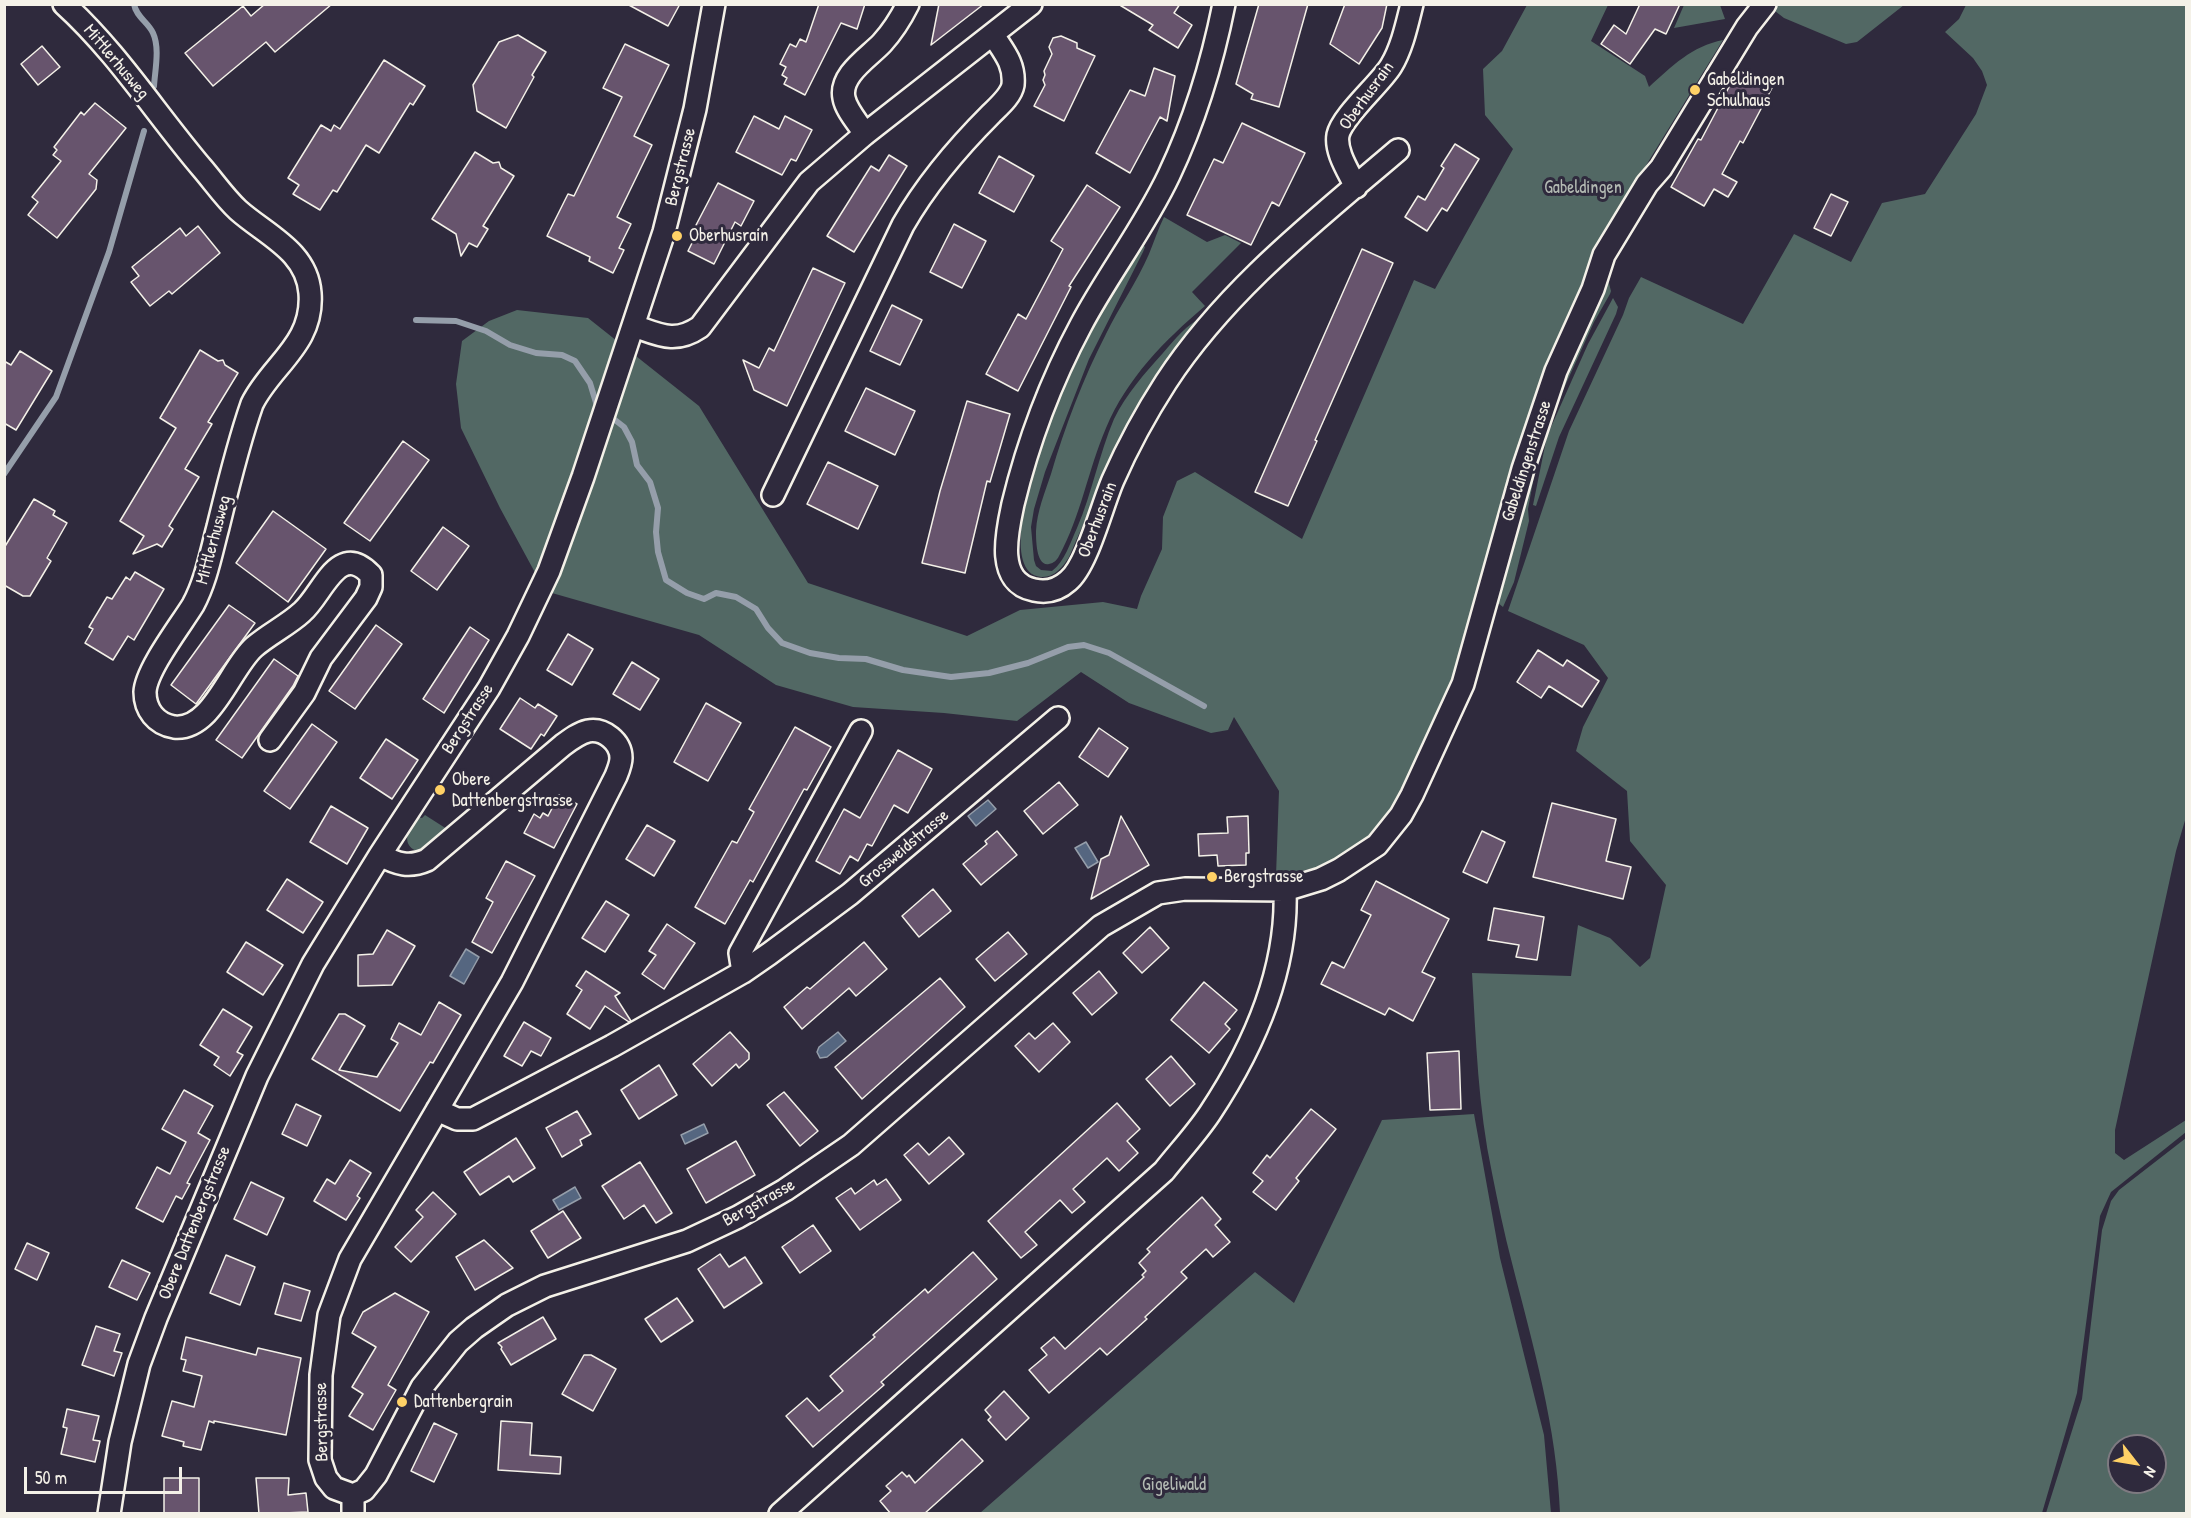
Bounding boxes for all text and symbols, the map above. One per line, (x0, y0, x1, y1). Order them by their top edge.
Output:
street label: Mittlerhusweg (78, 20, 154, 104)
street label: Oberhusrain (1335, 58, 1399, 134)
place label: Gabeldingen Schulhaus (1707, 69, 1785, 112)
marker: Gabeldingen Schulhaus (1688, 83, 1702, 97)
street label: Bergstrasse (661, 126, 701, 208)
park label: Gabeldingen (1544, 177, 1622, 199)
place label: Oberhusrain (689, 225, 768, 247)
marker: Oberhusrain (670, 229, 684, 243)
street label: Gabeldingenstrasse (1497, 398, 1557, 524)
street label: Oberhusrain (1074, 479, 1122, 561)
street label: Mittlerhusweg (192, 493, 236, 587)
street label: Bergstrasse (437, 680, 499, 758)
place label: Obere Dattenbergstrasse (452, 769, 573, 812)
marker: Obere Dattenbergstrasse (433, 783, 447, 797)
street label: Grossweidstrasse (854, 805, 954, 893)
place label: Bergstrasse (1224, 866, 1303, 888)
marker: Bergstrasse (1205, 870, 1219, 884)
street label: Obere Dattenbergstrasse (154, 1143, 236, 1303)
street label: Bergstrasse (719, 1174, 799, 1232)
street label: Bergstrasse (311, 1382, 333, 1462)
place label: Dattenbergrain (414, 1391, 513, 1413)
marker: Dattenbergrain (395, 1395, 409, 1409)
north arrow (2107, 1434, 2167, 1494)
scale bar (27, 1455, 184, 1493)
text: N (2139, 1463, 2162, 1482)
text: 50 m (35, 1465, 67, 1490)
park label: Gigeliwald (1142, 1474, 1206, 1496)

